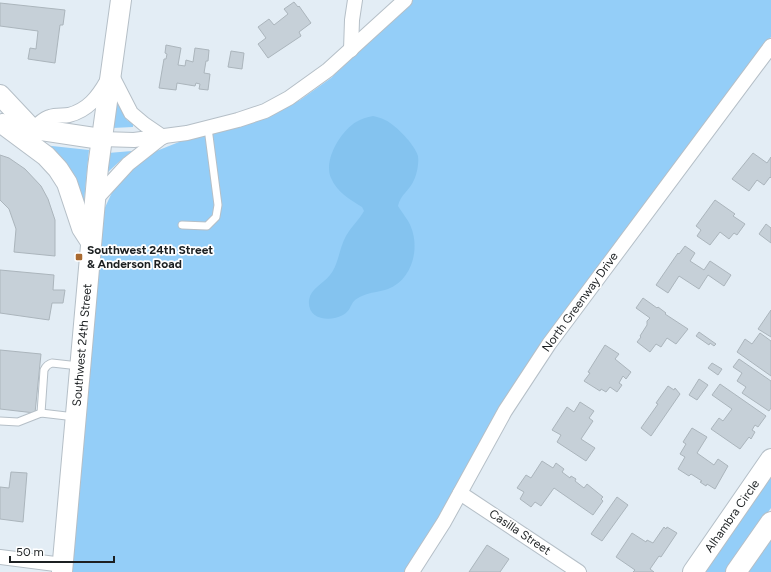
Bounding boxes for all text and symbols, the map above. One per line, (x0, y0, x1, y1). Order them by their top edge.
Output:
place label: Southwest 24th Street & Anderson Road (87, 243, 213, 271)
street label: North Greenway Drive (539, 249, 621, 355)
marker: Southwest 24th Street & Anderson Road (74, 252, 84, 262)
street label: Southwest 24th Street (70, 283, 94, 407)
street label: Alhambra Circle (702, 477, 762, 555)
street label: Casilla Street (487, 506, 554, 558)
scale bar (10, 538, 114, 564)
text: 50 m (16, 545, 44, 559)

